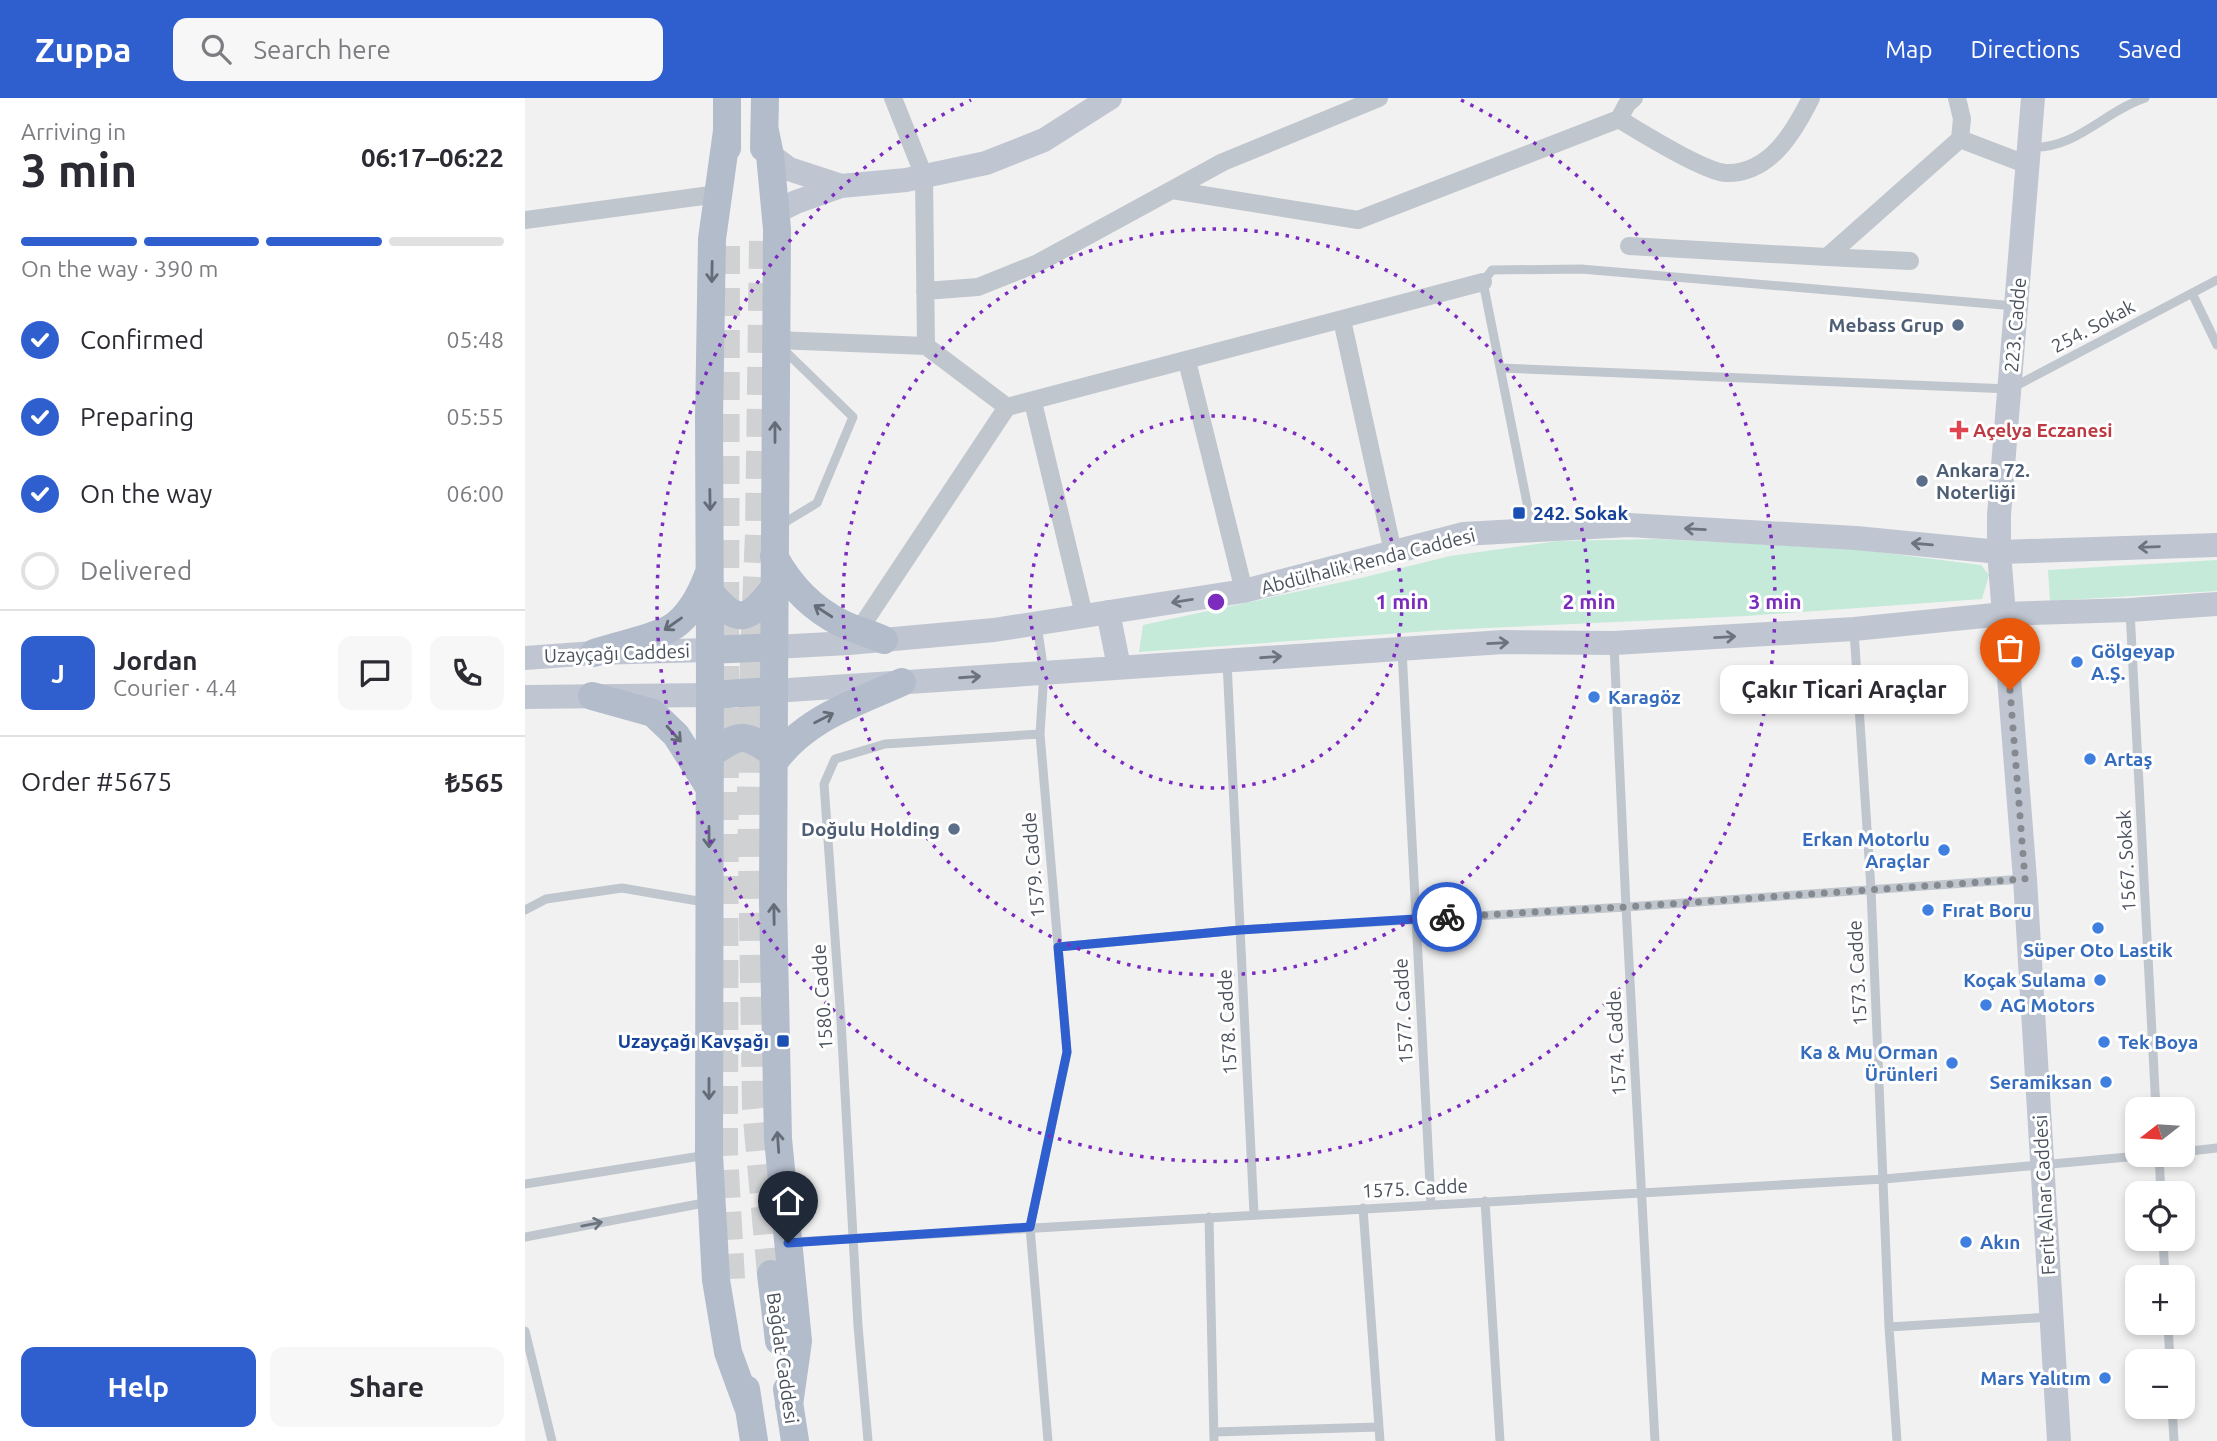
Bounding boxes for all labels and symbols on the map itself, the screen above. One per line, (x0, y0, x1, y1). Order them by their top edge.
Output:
one-way arrow (705, 260, 719, 283)
street label: 223. Cadde (2000, 277, 2030, 373)
street label: 254. Sokak (2048, 295, 2139, 357)
place label: Mebass Grup (1829, 314, 1944, 336)
marker: Mebass Grup (1950, 317, 1966, 333)
place label: Açelya Eczanesi (1973, 419, 2113, 441)
one-way arrow (768, 420, 782, 443)
marker: Açelya Eczanesi (1951, 422, 1967, 438)
place label: Ankara 72. Noterliği (1936, 459, 2030, 503)
marker: Ankara 72. Noterliği (1914, 473, 1930, 489)
one-way arrow (703, 488, 717, 511)
place label: 242. Sokak (1533, 502, 1628, 524)
marker: 242. Sokak (1511, 505, 1527, 521)
one-way arrow (1684, 522, 1707, 535)
street label: Abdülhalik Renda Caddesi (1259, 524, 1477, 598)
one-way arrow (1911, 538, 1933, 551)
one-way arrow (2138, 540, 2161, 553)
text: 1 min (1375, 589, 1429, 613)
text: 2 min (1562, 589, 1616, 613)
text: 3 min (1748, 589, 1802, 613)
centre of rings (1204, 590, 1228, 614)
one-way arrow (1171, 595, 1194, 608)
one-way arrow (813, 604, 833, 618)
one-way arrow (664, 617, 683, 631)
pin (1980, 618, 2040, 690)
one-way arrow (1713, 630, 1736, 643)
one-way arrow (1486, 636, 1509, 649)
street label: Uzayçağı Caddesi (544, 639, 690, 667)
place label: Gölgeyap A.Ş. (2091, 640, 2175, 684)
one-way arrow (1259, 651, 1282, 664)
marker: Gölgeyap A.Ş. (2069, 654, 2085, 670)
callout: Çakır Ticari Araçlar (1719, 666, 1968, 714)
one-way arrow (958, 670, 981, 683)
place label: Karagöz (1608, 686, 1681, 708)
marker: Karagöz (1586, 689, 1602, 705)
one-way arrow (813, 710, 834, 724)
one-way arrow (665, 725, 682, 742)
place label: Artaş (2104, 748, 2152, 770)
marker: Artaş (2082, 751, 2098, 767)
street label: 1567. Sokak (2112, 809, 2140, 912)
street label: 1579. Cadde (1017, 811, 1049, 919)
place label: Doğulu Holding (801, 818, 940, 840)
marker: Doğulu Holding (946, 821, 962, 837)
one-way arrow (702, 825, 716, 848)
place label: Erkan Motorlu Araçlar (1802, 828, 1930, 872)
marker: Erkan Motorlu Araçlar (1936, 842, 1952, 858)
courier (1412, 882, 1482, 952)
place label: Fırat Boru (1942, 899, 2032, 921)
marker: Fırat Boru (1920, 902, 1936, 918)
one-way arrow (767, 903, 780, 926)
street label: 1573. Cadde (1843, 919, 1871, 1027)
marker: Süper Oto Lastik (2090, 920, 2106, 936)
place label: Süper Oto Lastik (2023, 939, 2173, 961)
street label: 1580. Cadde (807, 943, 837, 1051)
street label: 1577. Cadde (1389, 957, 1417, 1065)
street label: 1578. Cadde (1213, 968, 1241, 1076)
place label: Koçak Sulama (1963, 969, 2086, 991)
marker: Koçak Sulama (2092, 972, 2108, 988)
street label: 1574. Cadde (1602, 989, 1630, 1097)
place label: AG Motors (2000, 994, 2095, 1016)
marker: AG Motors (1978, 997, 1994, 1013)
place label: Uzayçağı Kavşağı (618, 1030, 769, 1052)
place label: Tek Boya (2118, 1031, 2198, 1053)
marker: Uzayçağı Kavşağı (775, 1033, 791, 1049)
marker: Tek Boya (2096, 1034, 2112, 1050)
place label: Ka & Mu Orman Ürünleri (1800, 1041, 1938, 1085)
marker: Ka & Mu Orman Ürünleri (1944, 1055, 1960, 1071)
place label: Seramiksan (1990, 1071, 2092, 1093)
marker: Seramiksan (2098, 1074, 2114, 1090)
one-way arrow (702, 1077, 716, 1100)
north arrow (2125, 1097, 2195, 1167)
street label: Ferit Alnar Caddesi (2029, 1114, 2059, 1276)
one-way arrow (771, 1131, 784, 1154)
pin (758, 1171, 818, 1243)
street label: 1575. Cadde (1361, 1174, 1469, 1202)
one-way arrow (580, 1217, 603, 1230)
place label: Akın (1980, 1231, 2020, 1253)
marker: Akın (1958, 1234, 1974, 1250)
street label: Bağdat Caddesi (763, 1291, 803, 1425)
place label: Mars Yalıtım (1980, 1367, 2091, 1389)
marker: Mars Yalıtım (2097, 1370, 2113, 1386)

